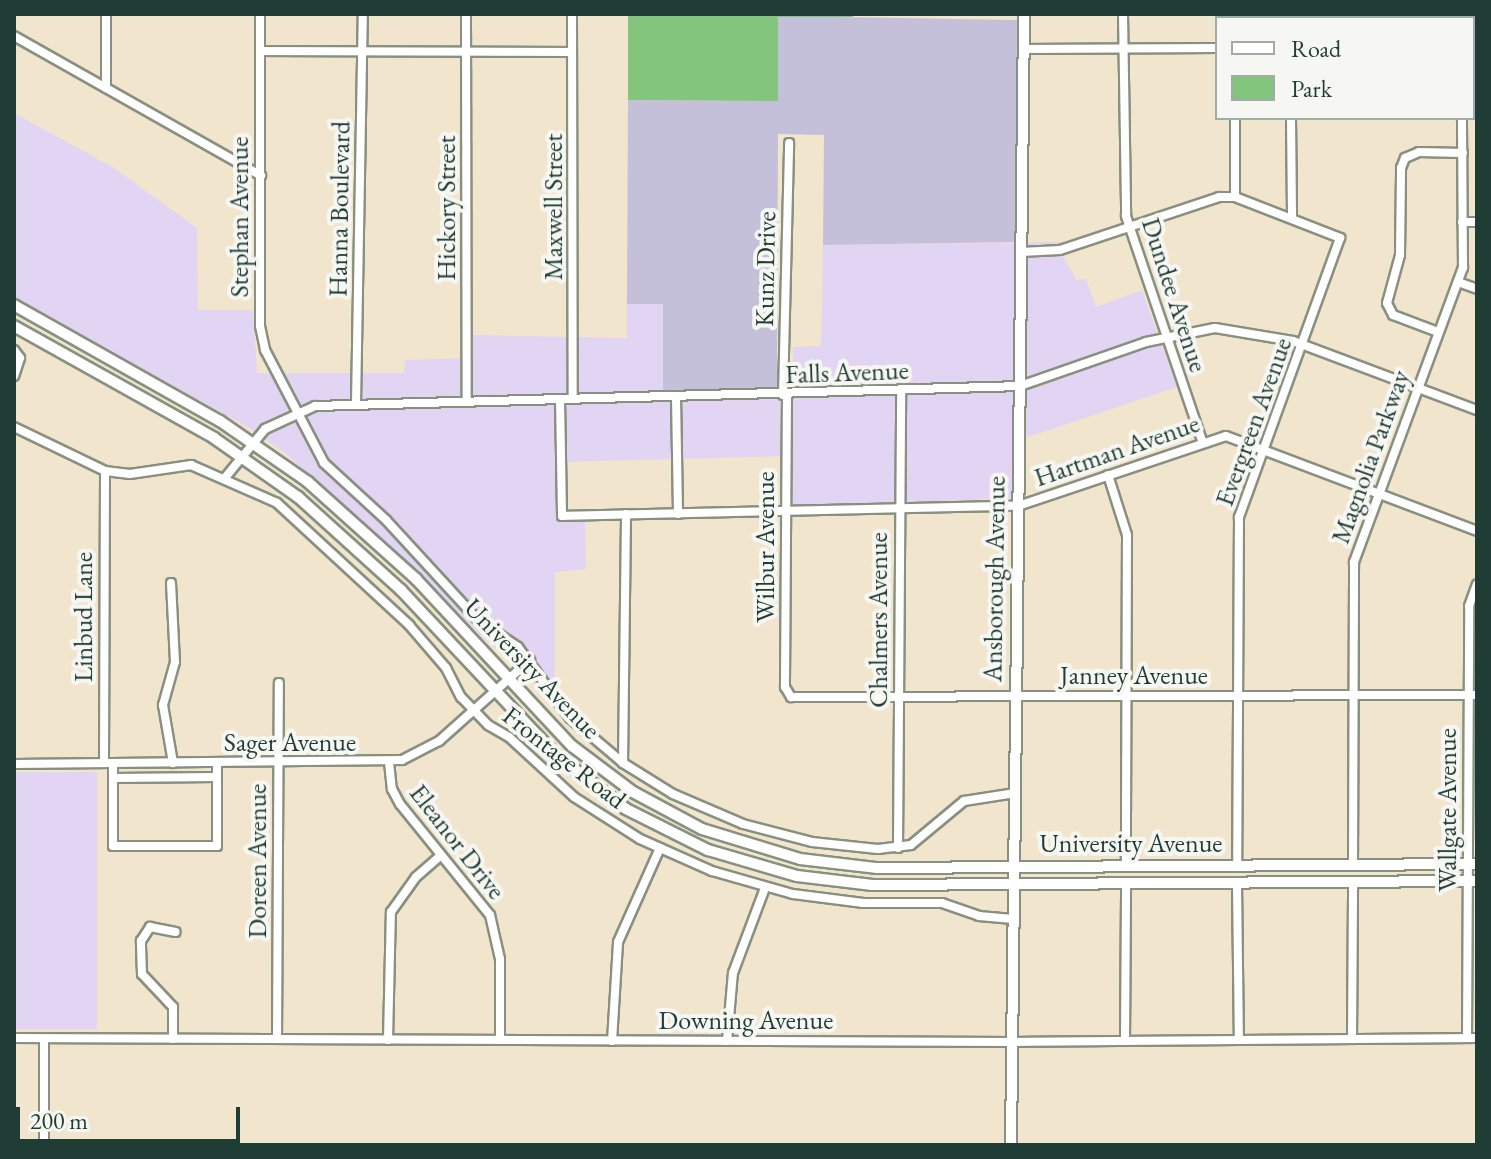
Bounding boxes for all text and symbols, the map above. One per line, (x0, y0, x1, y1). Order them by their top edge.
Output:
legend (1215, 16, 1475, 120)
text: Road (1291, 33, 1341, 64)
text: Park (1291, 73, 1332, 104)
street label: Hanna Boulevard (323, 121, 357, 297)
street label: Maxwell Street (538, 134, 570, 280)
street label: Hickory Street (431, 135, 463, 281)
street label: Stephan Avenue (224, 137, 256, 297)
street label: Kunz Drive (749, 211, 783, 327)
street label: Dundee Avenue (1134, 214, 1214, 376)
street label: Evergreen Avenue (1209, 333, 1299, 511)
street label: Falls Avenue (785, 355, 909, 391)
street label: Magnolia Parkway (1325, 366, 1417, 548)
street label: Hartman Avenue (1030, 408, 1204, 494)
street label: Wilbur Avenue (750, 471, 782, 623)
street label: Ansborough Avenue (978, 476, 1012, 682)
street label: Chalmers Avenue (863, 532, 895, 708)
street label: Linbud Lane (68, 552, 100, 682)
street label: University Avenue (457, 592, 607, 746)
street label: Janney Avenue (1060, 660, 1208, 692)
street label: Frontage Road (496, 700, 632, 816)
street label: Sager Avenue (224, 727, 356, 759)
street label: Wallgate Avenue (1432, 728, 1464, 892)
street label: Eleanor Drive (402, 778, 512, 906)
street label: Doreen Avenue (242, 784, 274, 938)
street label: University Avenue (1040, 828, 1222, 860)
street label: Downing Avenue (659, 1005, 833, 1037)
scale bar (20, 1091, 244, 1141)
text: 200 m (30, 1105, 88, 1136)

